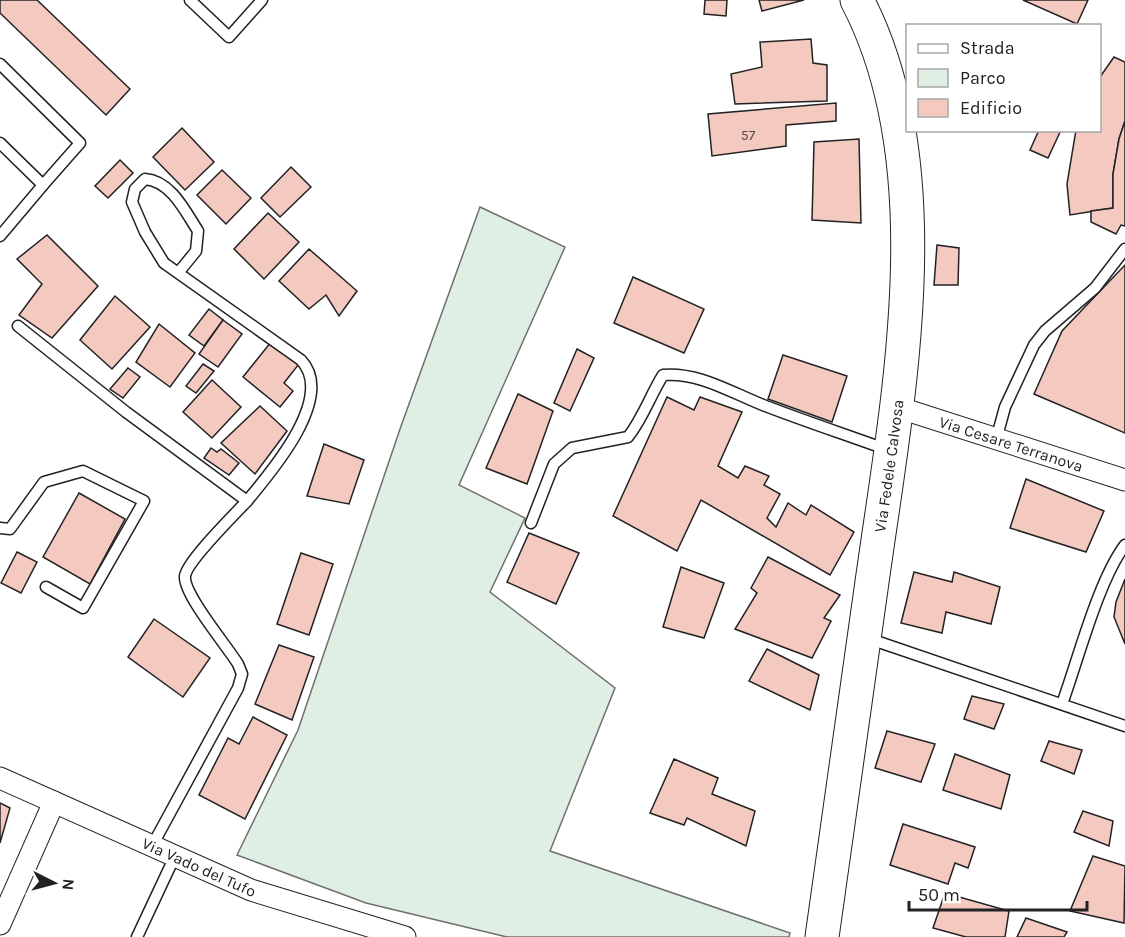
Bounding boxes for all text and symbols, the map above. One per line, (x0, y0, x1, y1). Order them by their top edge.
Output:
legend (906, 24, 1101, 132)
text: Strada (960, 37, 1015, 59)
text: Parco (960, 67, 1006, 89)
text: Edificio (960, 97, 1022, 119)
house number: 57 (741, 127, 756, 144)
street label: Via Fedele Calvosa (870, 398, 907, 533)
street label: Via Cesare Terranova (937, 412, 1086, 476)
street label: Via Vado del Tufo (139, 833, 258, 900)
north arrow (24, 853, 84, 913)
scale bar (909, 874, 1088, 912)
text: N (58, 878, 78, 891)
text: 50 m (918, 884, 960, 906)

